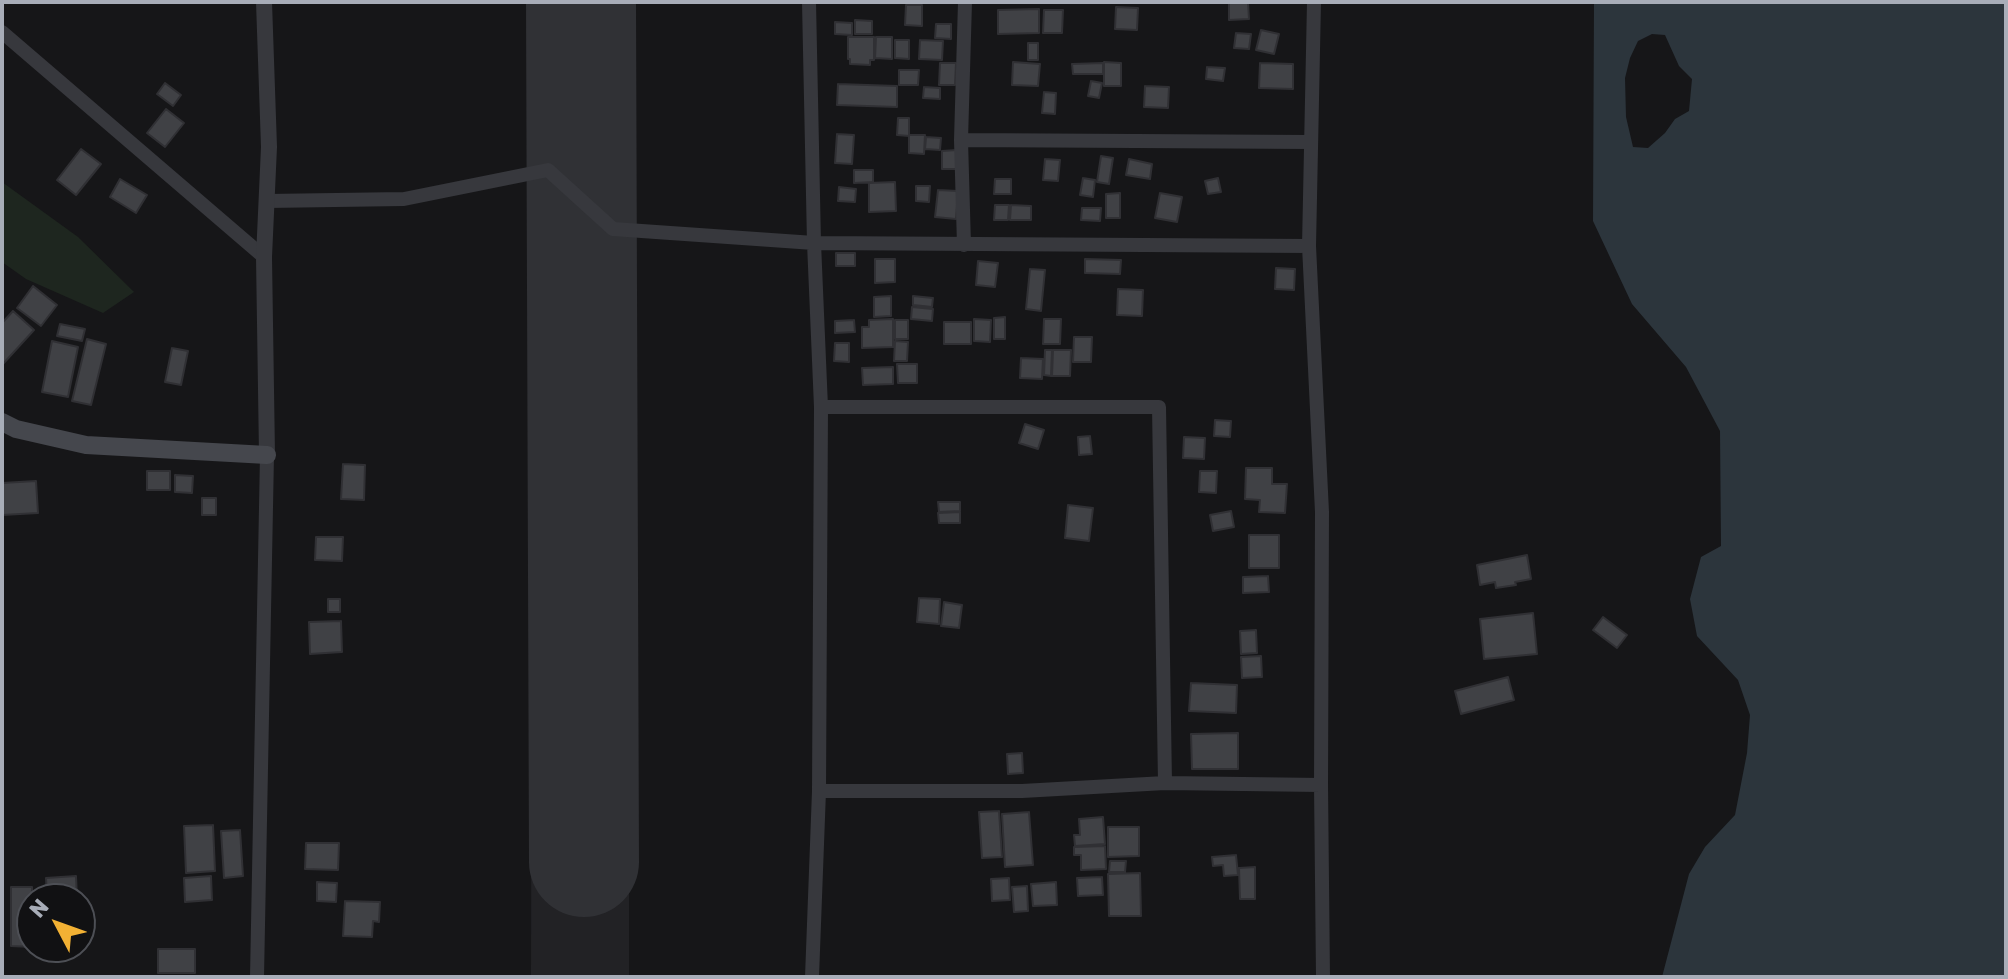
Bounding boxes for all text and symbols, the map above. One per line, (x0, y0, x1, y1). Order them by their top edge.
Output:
north arrow (16, 883, 96, 963)
text: N (24, 893, 54, 923)

